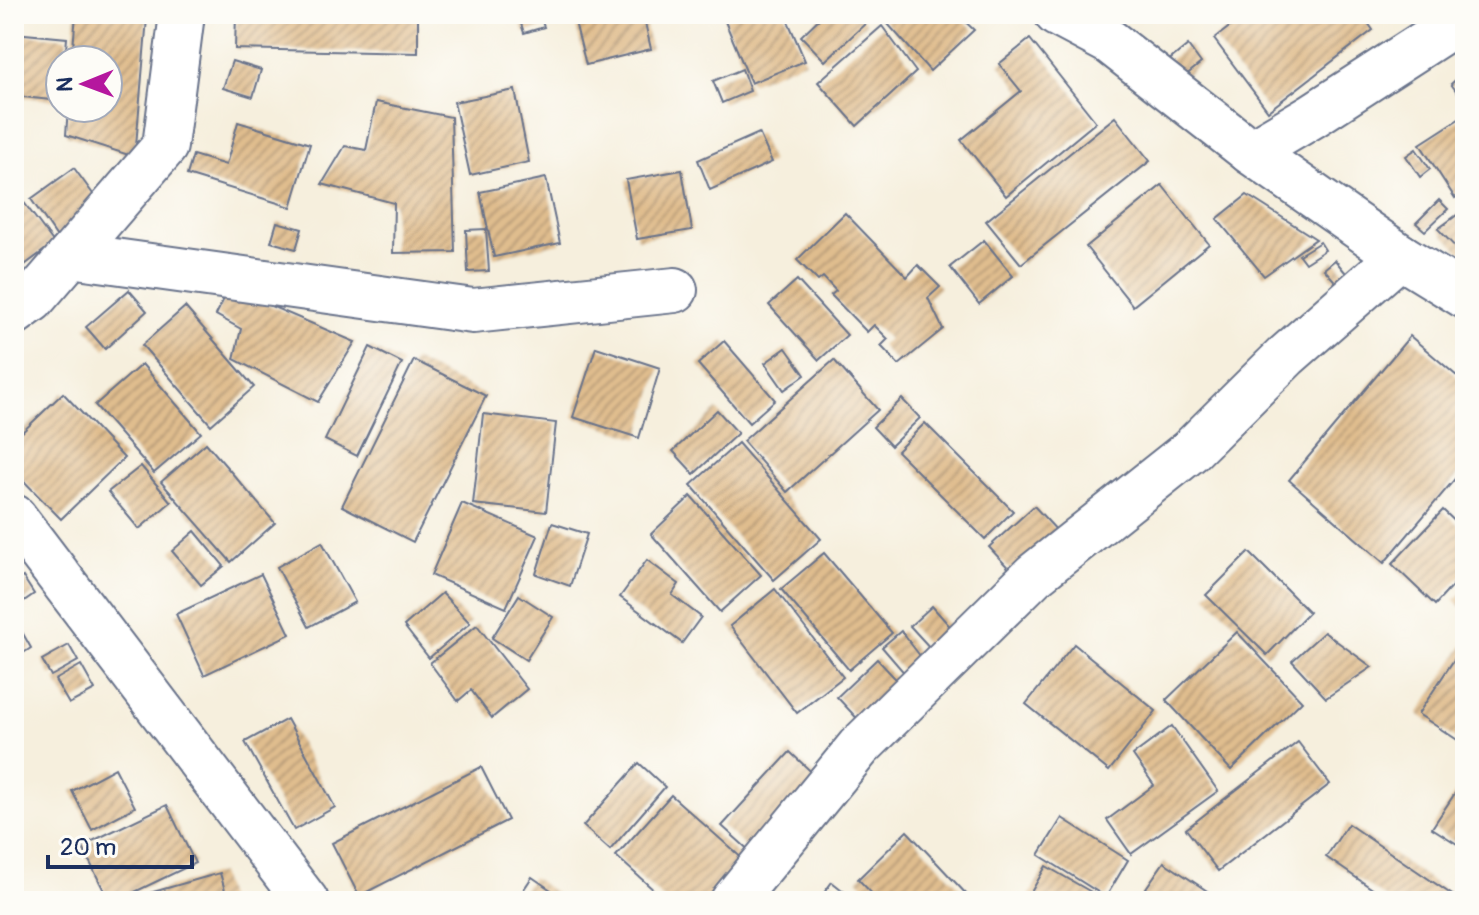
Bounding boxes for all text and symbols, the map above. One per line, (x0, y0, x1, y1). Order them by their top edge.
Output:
north arrow (44, 44, 124, 124)
text: N (51, 77, 79, 92)
scale bar (48, 819, 192, 869)
text: 20 m (60, 833, 116, 862)

